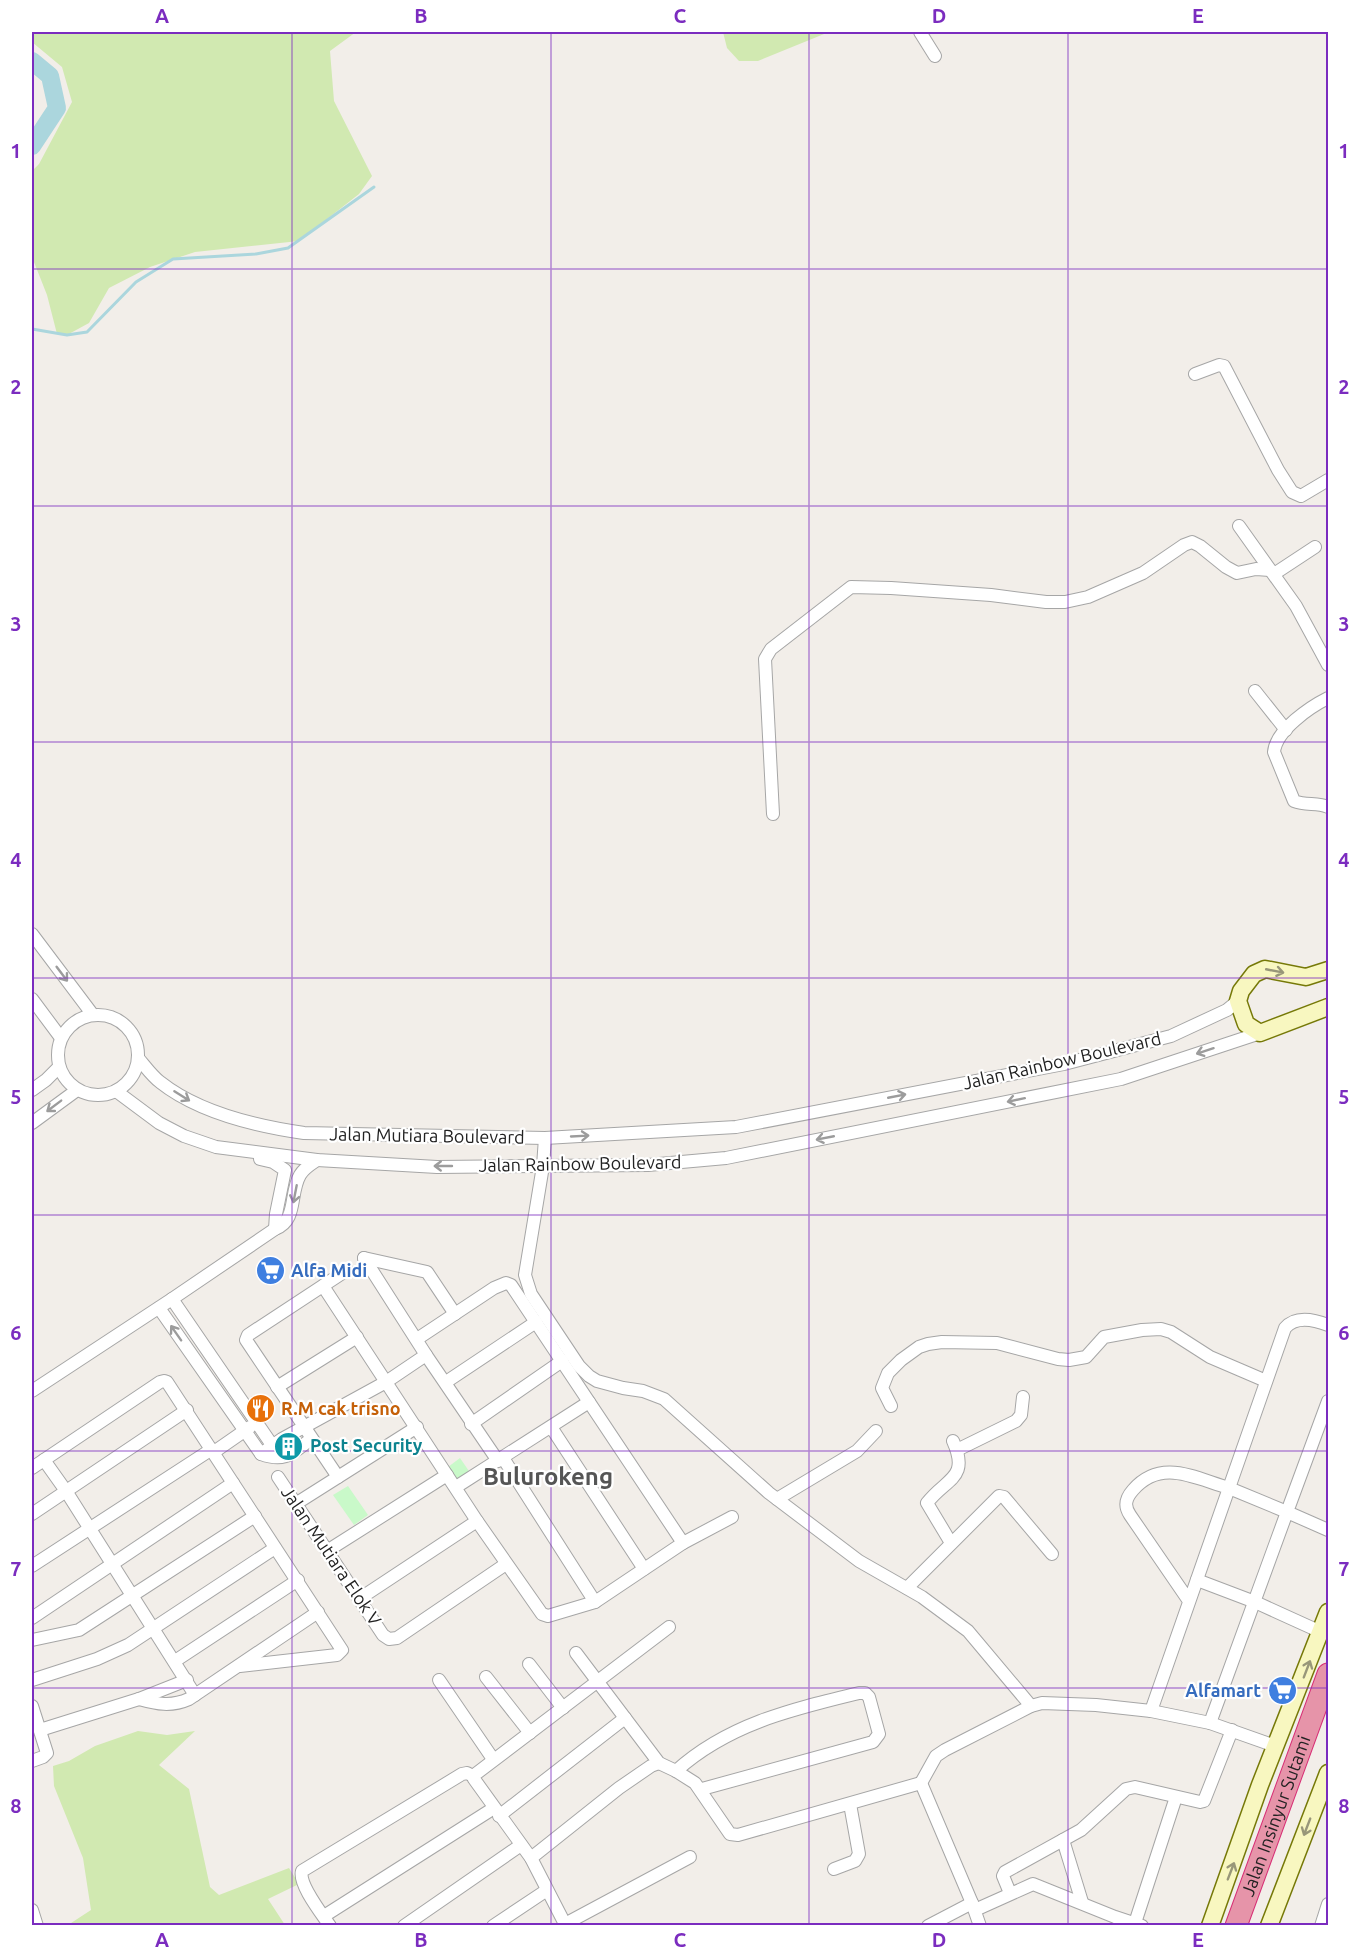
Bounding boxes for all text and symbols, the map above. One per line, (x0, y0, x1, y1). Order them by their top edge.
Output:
text: A (155, 4, 169, 27)
text: B (414, 4, 428, 27)
text: C (674, 4, 687, 27)
text: D (932, 4, 946, 27)
text: E (1192, 4, 1204, 27)
text: 1 (10, 139, 22, 162)
text: 1 (1338, 139, 1350, 162)
text: 2 (10, 375, 22, 398)
text: 2 (1338, 375, 1350, 398)
text: 3 (10, 612, 22, 635)
text: 3 (1338, 612, 1350, 635)
text: 4 (10, 848, 22, 871)
text: 4 (1338, 848, 1350, 871)
one-way arrow (56, 966, 68, 982)
one-way arrow (1265, 966, 1285, 977)
street label: Jalan Rainbow Boulevard (961, 1027, 1163, 1093)
one-way arrow (1196, 1046, 1215, 1057)
text: 5 (10, 1085, 22, 1108)
text: 5 (1338, 1085, 1350, 1108)
one-way arrow (887, 1090, 906, 1101)
one-way arrow (173, 1091, 190, 1103)
one-way arrow (1007, 1095, 1027, 1106)
one-way arrow (46, 1099, 62, 1112)
street label: Jalan Mutiara Boulevard (329, 1123, 525, 1147)
one-way arrow (570, 1131, 590, 1142)
one-way arrow (816, 1133, 836, 1144)
street label: Jalan Rainbow Boulevard (478, 1151, 682, 1175)
one-way arrow (434, 1161, 454, 1172)
one-way arrow (289, 1183, 300, 1203)
supermarket icon: Alfa Midi (254, 1255, 286, 1287)
place label: Alfa Midi (291, 1260, 367, 1280)
text: 6 (10, 1321, 22, 1344)
text: 6 (1338, 1321, 1350, 1344)
one-way arrow (170, 1325, 182, 1341)
restaurant icon: R.M cak trisno (244, 1393, 276, 1425)
place label: R.M cak trisno (281, 1398, 401, 1418)
building icon: Post Security (273, 1430, 305, 1462)
place label: Post Security (310, 1435, 423, 1455)
district label: Bulurokeng (483, 1463, 613, 1490)
street label: Jalan Mutiara Elok V (278, 1482, 386, 1629)
text: 7 (10, 1557, 22, 1580)
text: 7 (1338, 1557, 1350, 1580)
one-way arrow (1302, 1660, 1313, 1679)
supermarket icon: Alfamart (1266, 1675, 1298, 1707)
place label: Alfamart (1185, 1680, 1261, 1700)
street label: Jalan Insinyur Sutami (1237, 1733, 1314, 1899)
text: 8 (10, 1794, 22, 1817)
text: 8 (1338, 1794, 1350, 1817)
one-way arrow (1301, 1817, 1312, 1836)
one-way arrow (1226, 1862, 1237, 1881)
text: A (155, 1928, 169, 1951)
text: B (414, 1928, 428, 1951)
text: C (674, 1928, 687, 1951)
text: D (932, 1928, 946, 1951)
text: E (1192, 1928, 1204, 1951)

